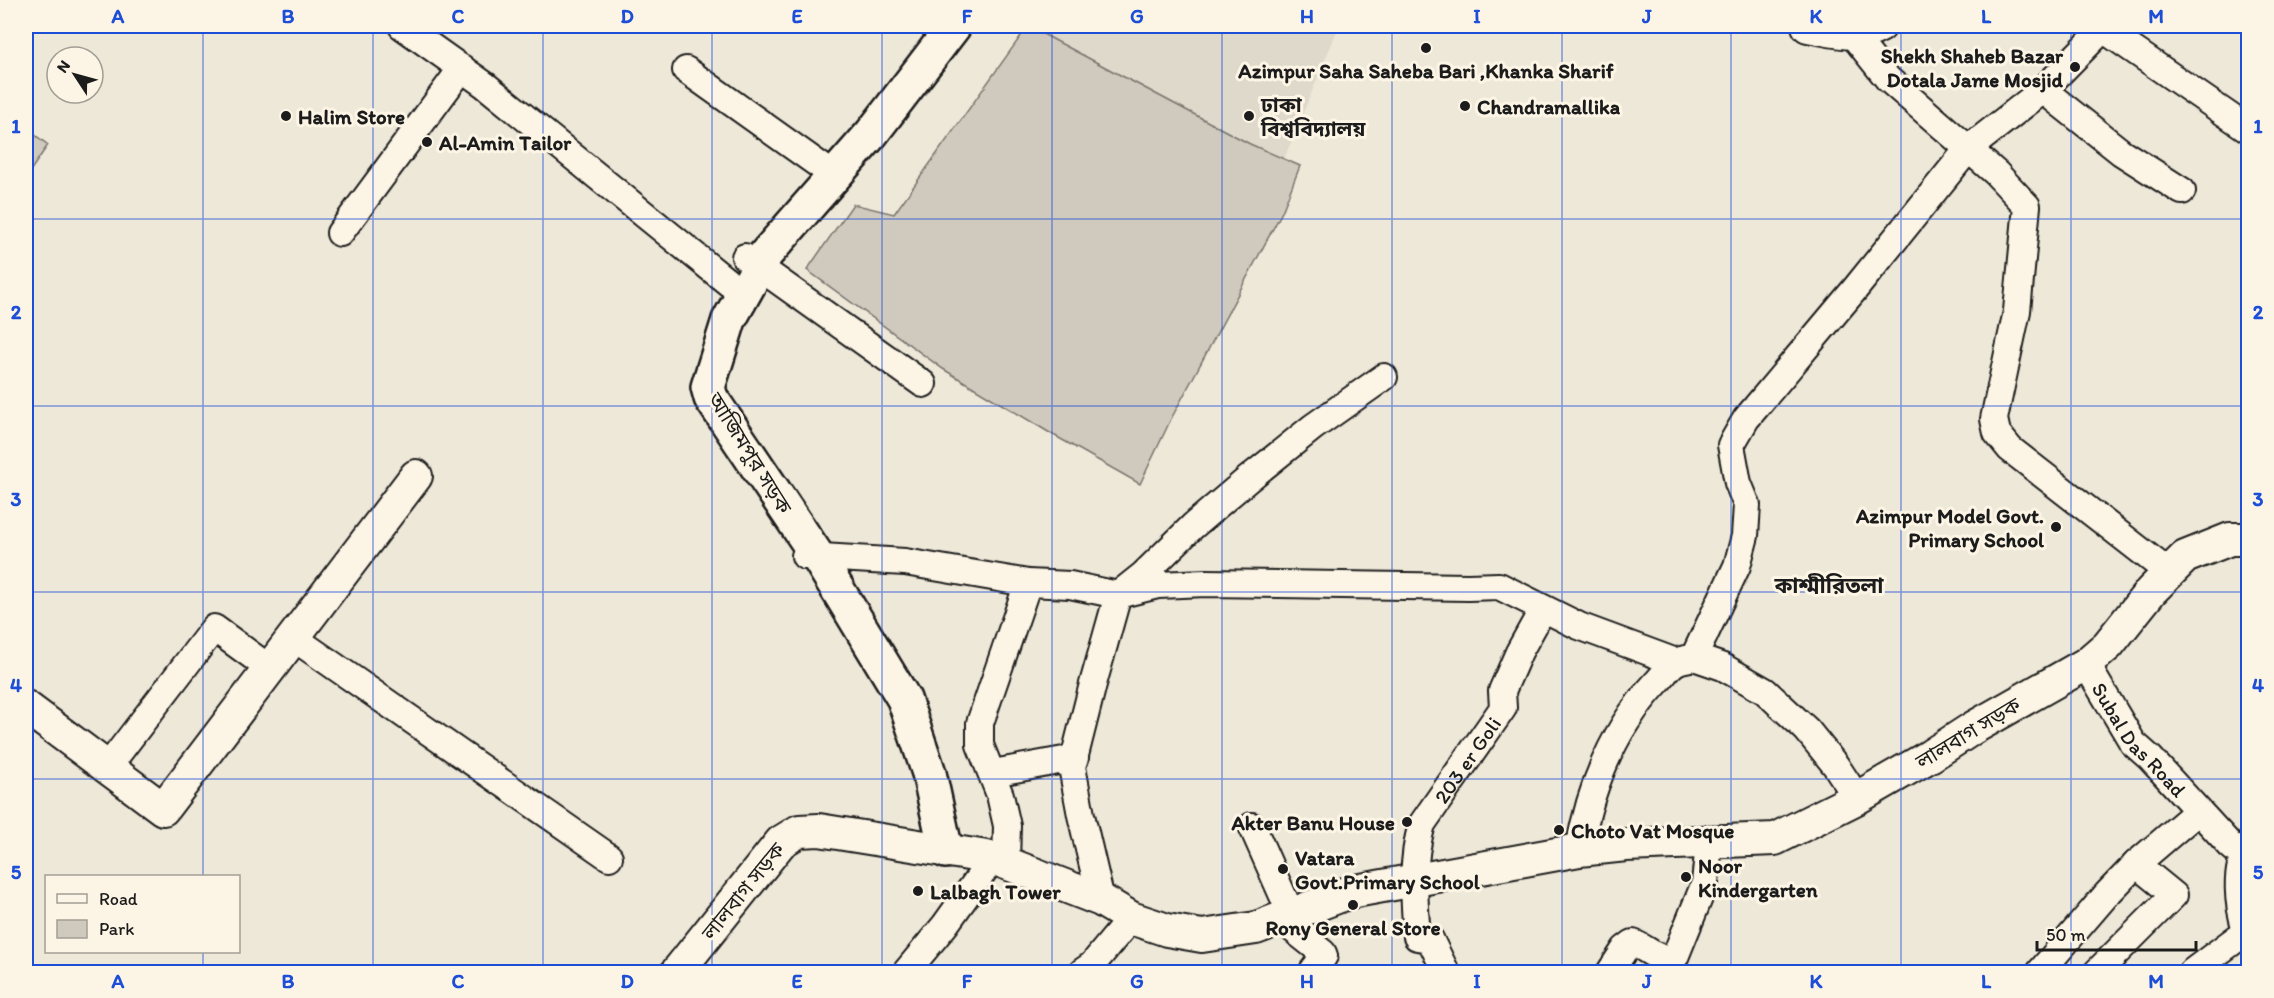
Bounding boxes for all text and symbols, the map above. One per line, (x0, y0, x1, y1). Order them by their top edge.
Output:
text: A (111, 4, 125, 28)
text: B (282, 4, 295, 28)
text: C (452, 4, 465, 28)
text: D (620, 4, 634, 28)
text: E (791, 4, 803, 28)
text: F (962, 4, 973, 28)
text: G (1130, 4, 1144, 28)
text: H (1300, 4, 1314, 28)
text: I (1473, 4, 1481, 28)
text: J (1641, 4, 1652, 28)
text: K (1810, 4, 1824, 28)
text: L (1981, 4, 1992, 28)
text: M (2148, 4, 2164, 28)
marker: Azimpur Saha Saheba Bari ,Khanka Sharif (1419, 41, 1433, 55)
place label: Shekh Shaheb Bazar Dotala Jame Mosjid (1881, 43, 2064, 93)
north arrow (45, 45, 105, 105)
text: N (52, 57, 74, 76)
place label: Azimpur Saha Saheba Bari ,Khanka Sharif (1237, 58, 1614, 84)
marker: Shekh Shaheb Bazar Dotala Jame Mosjid (2068, 60, 2082, 74)
place label: ঢাকা বিশ্ববিদ্যালয় (1260, 92, 1366, 141)
place label: Chandramallika (1477, 94, 1621, 119)
marker: Chandramallika (1458, 99, 1472, 113)
place label: Halim Store (298, 104, 405, 129)
marker: Halim Store (279, 109, 293, 123)
marker: ঢাকা বিশ্ববিদ্যালয় (1242, 109, 1256, 123)
text: 1 (11, 114, 21, 138)
text: 1 (2253, 114, 2263, 138)
place label: Al-Amin Tailor (438, 130, 572, 155)
marker: Al-Amin Tailor (420, 135, 434, 149)
text: 2 (11, 300, 22, 324)
text: 2 (2253, 300, 2264, 324)
street label: আজিমপুর সড়ক (702, 387, 798, 519)
text: 3 (11, 487, 22, 511)
text: 3 (2253, 487, 2264, 511)
place label: Azimpur Model Govt. Primary School (1855, 503, 2045, 553)
marker: Azimpur Model Govt. Primary School (2049, 520, 2063, 534)
district label: কাশ্মীরিতলা (1773, 572, 1884, 599)
text: 4 (10, 673, 22, 697)
text: 4 (2252, 673, 2264, 697)
street label: Subal Das Road (2087, 678, 2192, 802)
street label: লালবাগ সড়ক (1910, 691, 2026, 775)
street label: 203 er Goli (1428, 712, 1506, 808)
place label: Akter Banu House (1230, 810, 1395, 835)
marker: Akter Banu House (1400, 815, 1414, 829)
place label: Choto Vat Mosque (1571, 818, 1734, 844)
marker: Choto Vat Mosque (1552, 823, 1566, 837)
street label: লালবাগ সড়ক (696, 837, 790, 945)
place label: Vatara Govt.Primary School (1295, 845, 1481, 895)
place label: Noor Kindergarten (1698, 853, 1818, 903)
text: 5 (11, 860, 22, 884)
text: 5 (2253, 860, 2264, 884)
marker: Vatara Govt.Primary School (1276, 862, 1290, 876)
marker: Noor Kindergarten (1679, 870, 1693, 884)
legend (45, 875, 240, 953)
place label: Lalbagh Tower (930, 879, 1061, 905)
marker: Lalbagh Tower (911, 884, 925, 898)
text: Road (99, 888, 138, 910)
marker: Rony General Store (1346, 898, 1360, 912)
scale bar (2037, 914, 2196, 952)
place label: Rony General Store (1265, 915, 1441, 941)
text: Park (99, 918, 134, 940)
text: 50 m (2046, 924, 2086, 946)
text: A (111, 969, 125, 993)
text: B (282, 969, 295, 993)
text: C (452, 969, 465, 993)
text: D (620, 969, 634, 993)
text: E (791, 969, 803, 993)
text: F (962, 969, 973, 993)
text: G (1130, 969, 1144, 993)
text: H (1300, 969, 1314, 993)
text: I (1473, 969, 1481, 993)
text: J (1641, 969, 1652, 993)
text: K (1810, 969, 1824, 993)
text: L (1981, 969, 1992, 993)
text: M (2148, 969, 2164, 993)

